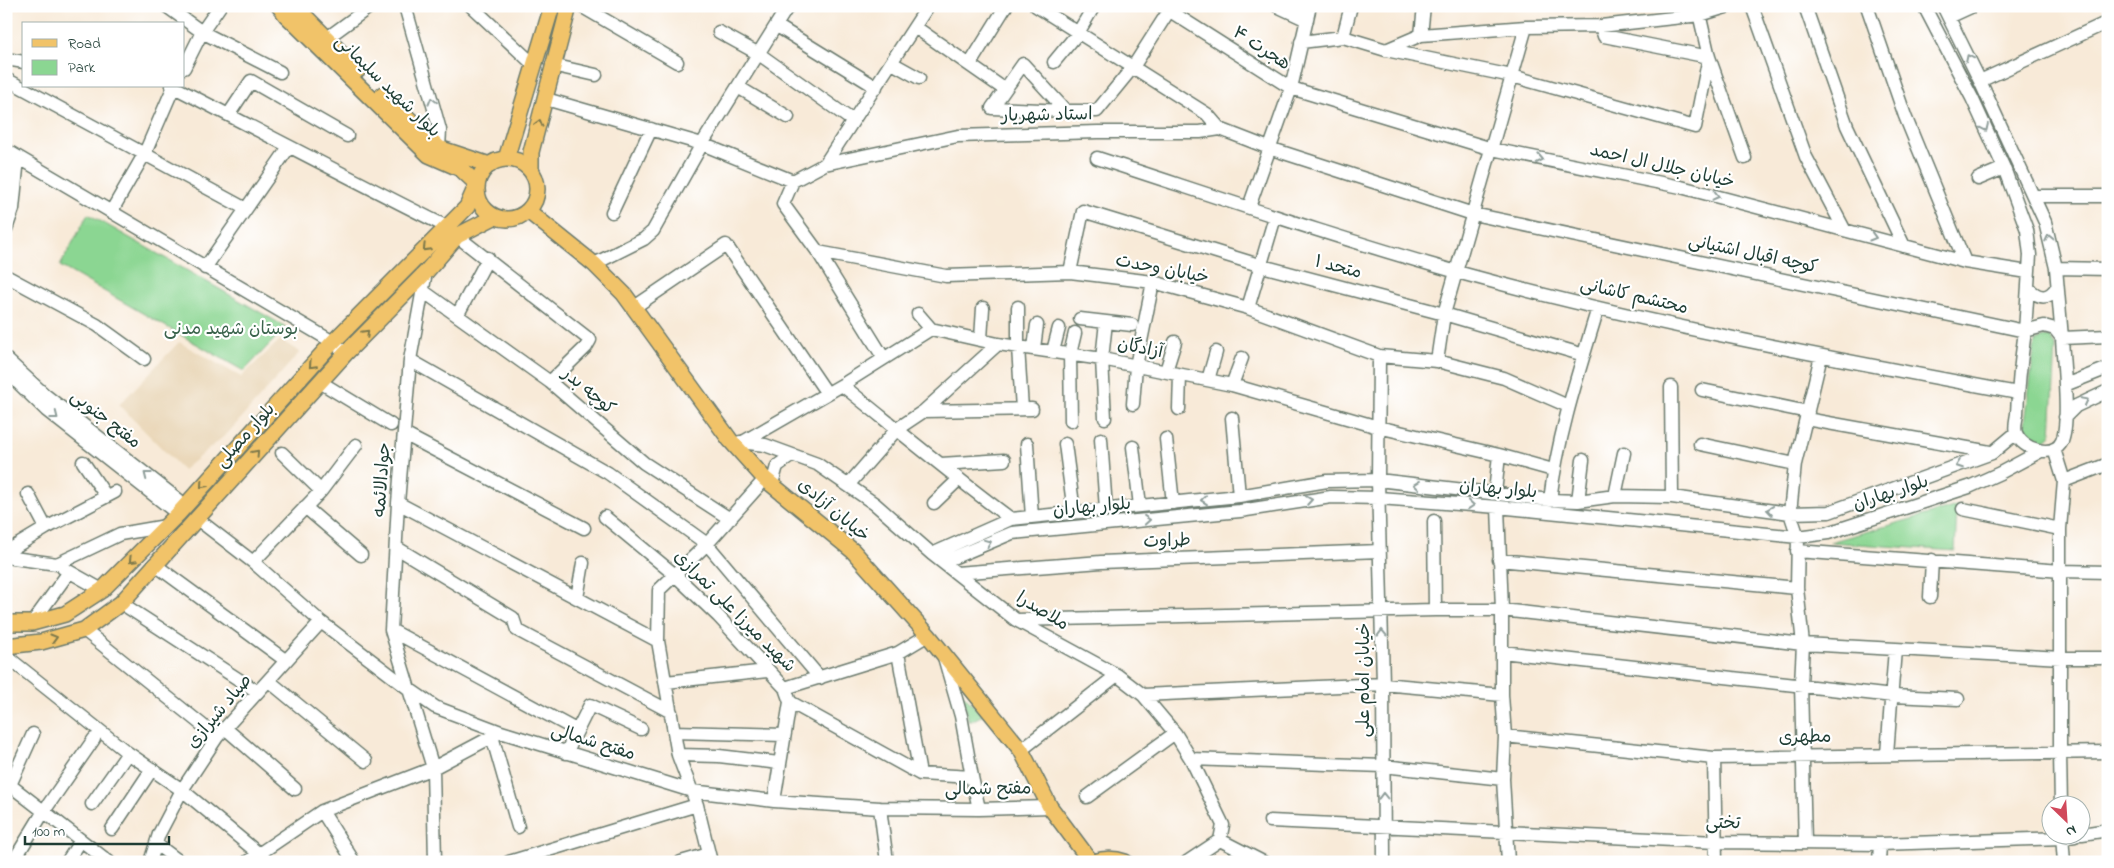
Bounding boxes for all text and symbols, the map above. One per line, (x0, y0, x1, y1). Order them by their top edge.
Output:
street label: هجرت ۴ (1227, 20, 1295, 78)
legend (22, 22, 185, 88)
street label: بلوار شهید سلیمانی (328, 29, 446, 145)
text: Road (68, 33, 101, 55)
one-way arrow (1965, 54, 1975, 63)
text: Park (68, 57, 96, 79)
one-way arrow (427, 97, 437, 105)
street label: استاد شهریار (999, 102, 1093, 130)
one-way arrow (533, 119, 544, 128)
one-way arrow (1979, 123, 1990, 132)
street label: خیابان جلال ال احمد (1587, 138, 1737, 196)
one-way arrow (1536, 153, 1544, 163)
one-way arrow (1712, 190, 1720, 201)
street label: کوچه اقبال اشتیانی (1686, 229, 1820, 281)
one-way arrow (1869, 232, 1877, 242)
one-way arrow (2044, 233, 2055, 242)
one-way arrow (423, 243, 432, 252)
street label: خیابان وحدت (1113, 248, 1211, 292)
street label: متحد ۱ (1311, 249, 1365, 287)
street label: محتشم کاشانی (1578, 272, 1690, 322)
park label: بوستان شهید مدنی (164, 317, 298, 343)
one-way arrow (360, 330, 369, 339)
street label: آزادگان (1115, 332, 1167, 366)
one-way arrow (309, 359, 318, 368)
street label: کوچه بدر (554, 361, 620, 422)
street label: مفتح جنوبی (64, 384, 146, 456)
one-way arrow (2079, 397, 2088, 407)
street label: بلوار مصلی (210, 398, 282, 474)
one-way arrow (49, 411, 58, 419)
street label: جوادالائمه (367, 441, 399, 519)
one-way arrow (250, 449, 259, 458)
one-way arrow (1955, 459, 1963, 469)
street label: بلوار بهاران (1850, 470, 1932, 518)
one-way arrow (143, 472, 153, 481)
street label: خیابان آزادی (791, 473, 875, 549)
street label: بلوار بهاران (1458, 474, 1538, 506)
one-way arrow (200, 480, 209, 489)
one-way arrow (1413, 480, 1421, 491)
street label: بلوار بهاران (1052, 492, 1132, 524)
one-way arrow (1199, 494, 1207, 505)
one-way arrow (1304, 496, 1313, 506)
one-way arrow (1467, 499, 1475, 510)
one-way arrow (1765, 505, 1773, 516)
one-way arrow (1144, 515, 1152, 526)
street label: طراوت (1143, 528, 1191, 556)
one-way arrow (983, 539, 992, 550)
street label: شهید میرزا علی تمرازی (667, 545, 801, 679)
one-way arrow (128, 554, 137, 563)
street label: ملاصدرا (1011, 586, 1073, 638)
street label: خیابان امام علی (1352, 623, 1378, 737)
one-way arrow (1377, 629, 1387, 636)
one-way arrow (50, 633, 59, 644)
street label: صیاد شیرازی (181, 669, 259, 755)
street label: مفتح شمالی (548, 718, 638, 768)
street label: مطهری (1778, 725, 1832, 751)
street label: مفتح شمالی (944, 776, 1032, 804)
one-way arrow (1378, 791, 1388, 799)
north arrow (2042, 796, 2092, 846)
street label: تختی (1705, 811, 1741, 837)
scale bar (25, 813, 169, 845)
text: N (2062, 819, 2080, 842)
text: 100 m (32, 821, 65, 843)

